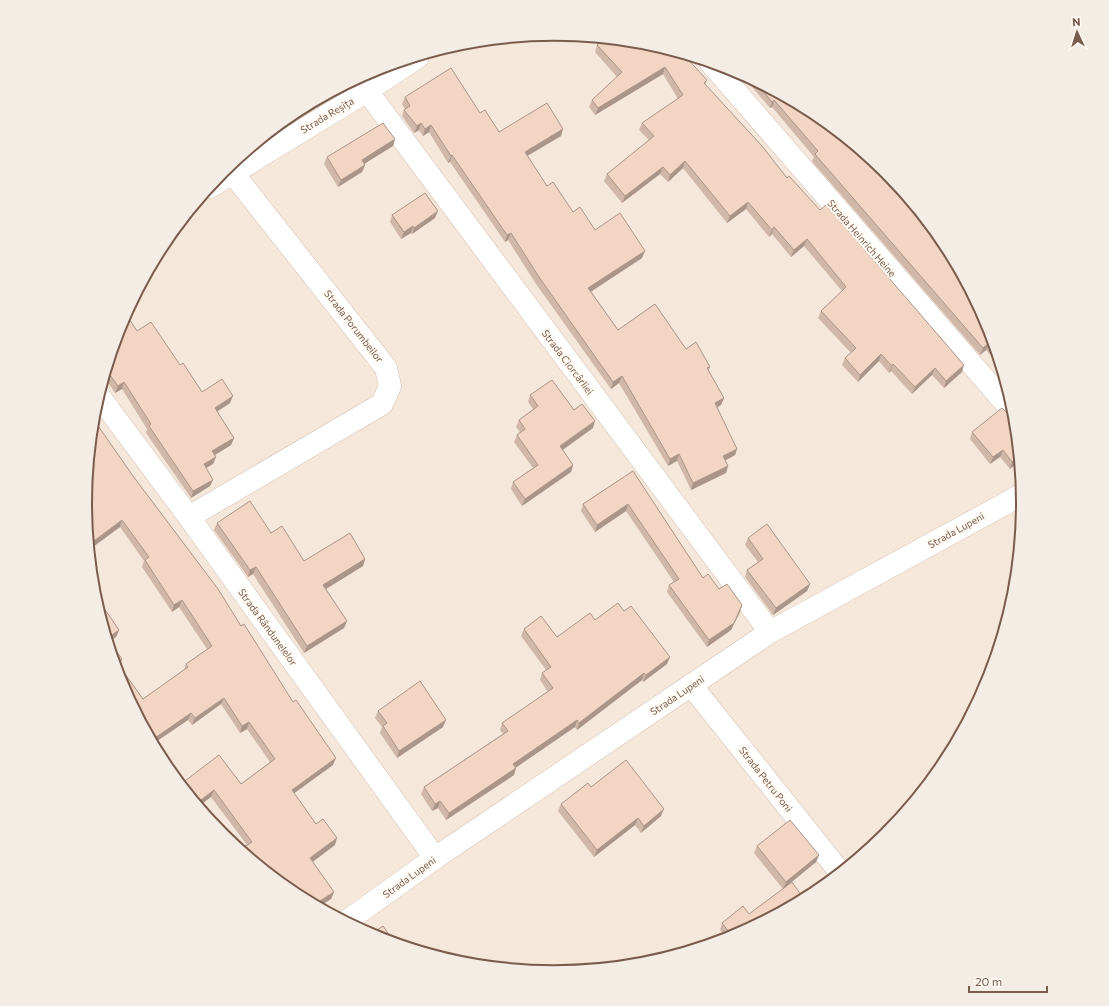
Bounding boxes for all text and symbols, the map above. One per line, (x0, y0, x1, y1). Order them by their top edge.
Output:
north arrow (1057, 12, 1097, 52)
text: N (1072, 15, 1081, 28)
street label: Strada Reșița (298, 94, 356, 136)
street label: Strada Heinrich Heine (825, 197, 899, 279)
street label: Strada Porumbeilor (322, 287, 386, 365)
street label: Strada Ciorcârliei (540, 327, 596, 397)
street label: Strada Lupeni (926, 510, 986, 550)
street label: Strada Rândunelelor (236, 586, 300, 668)
street label: Strada Lupeni (648, 672, 706, 718)
street label: Strada Petru Poni (737, 744, 795, 814)
street label: Strada Lupeni (380, 854, 438, 900)
scale bar (969, 968, 1047, 994)
text: 20 m (975, 974, 1002, 988)

